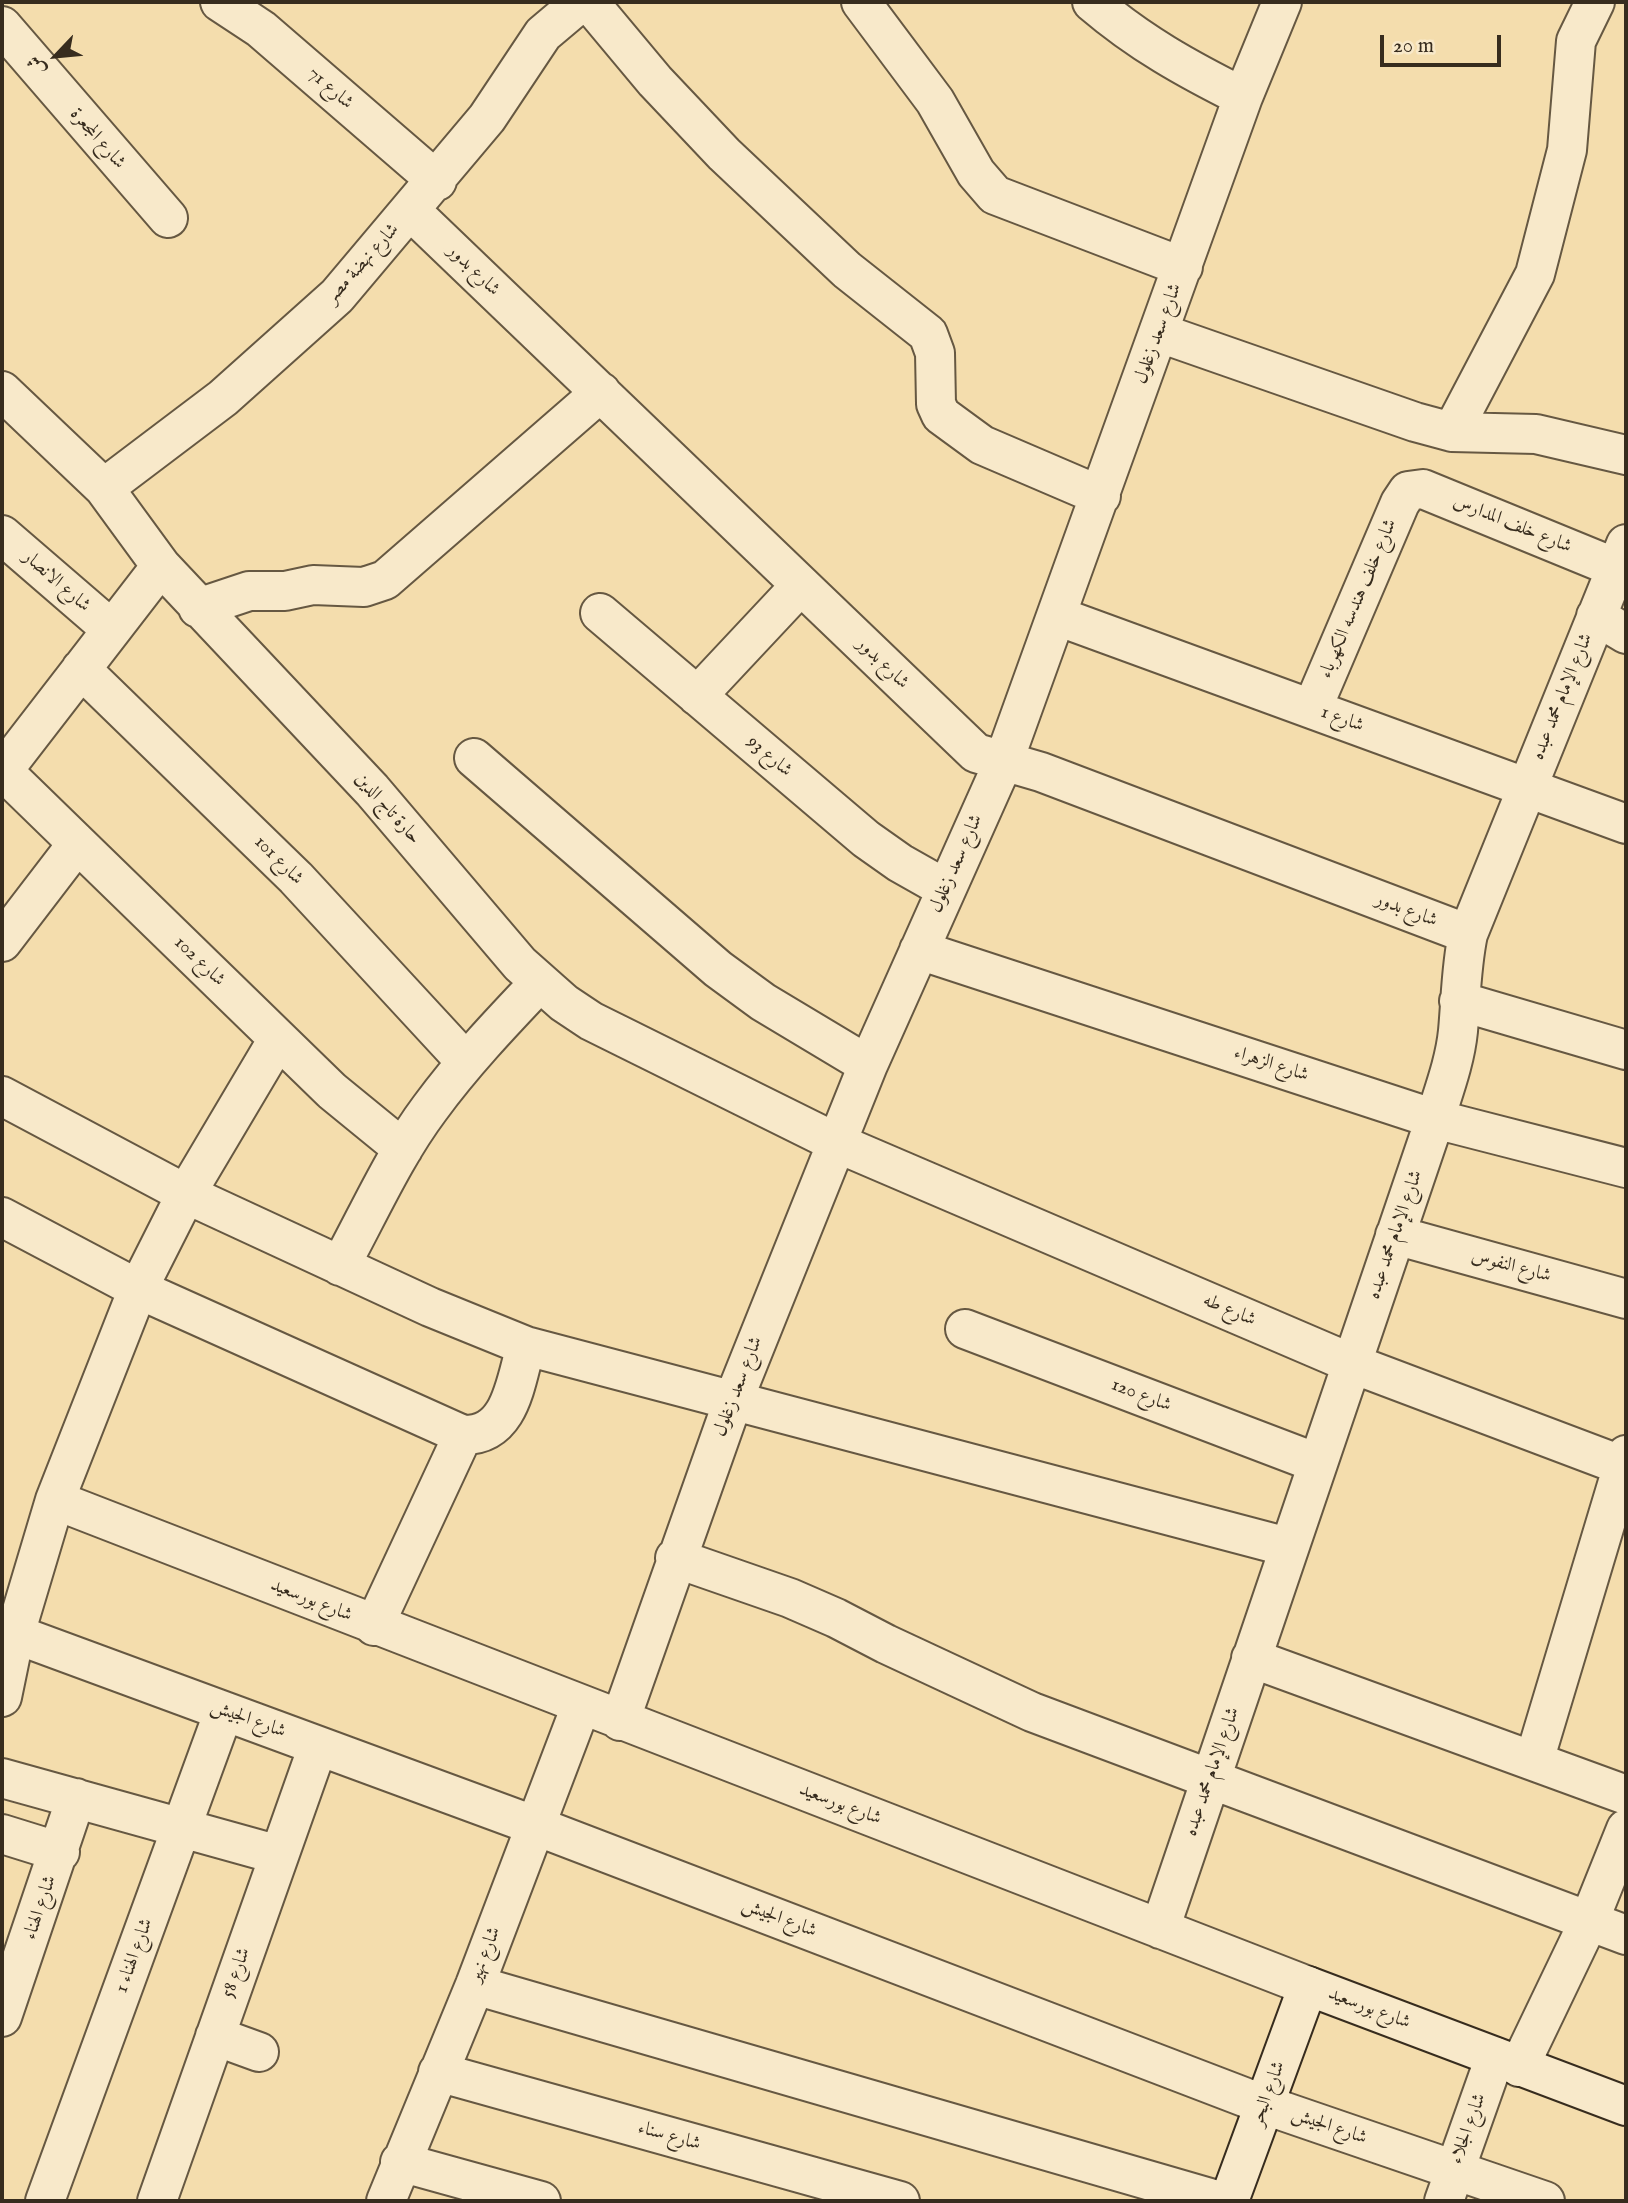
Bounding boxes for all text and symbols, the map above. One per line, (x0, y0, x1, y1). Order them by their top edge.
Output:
north arrow (21, 21, 91, 91)
scale bar (1383, 21, 1504, 65)
text: 20 m (1393, 33, 1434, 60)
text: ش (22, 51, 52, 79)
street label: شارع 71 (302, 63, 358, 115)
street label: شارع المجعرة (64, 104, 130, 174)
street label: شارع نهضة مصر (321, 219, 405, 309)
street label: شارع بدور (442, 240, 504, 302)
street label: شارع سعد زغلول (1130, 281, 1188, 387)
street label: شارع خلف المدارس (1449, 491, 1575, 559)
street label: شارع خلف هندسه الكهرباء (1315, 516, 1403, 682)
street label: شارع الانصار (17, 546, 95, 618)
street label: شارع الإمام محمد عبده (1527, 630, 1599, 764)
street label: شارع بدور (851, 633, 913, 695)
street label: شارع 1 (1317, 702, 1367, 738)
street label: شارع 93 (742, 731, 796, 783)
street label: حارة تاج الدين (349, 768, 425, 850)
street label: شارع سعد زغلول (925, 811, 989, 917)
street label: شارع 101 (249, 832, 307, 890)
street label: شارع بدور (1372, 889, 1440, 933)
street label: شارع 102 (169, 932, 229, 992)
street label: شارع الزهراء (1231, 1042, 1311, 1088)
street label: شارع الإمام محمد عبده (1363, 1168, 1429, 1302)
street label: شارع النفوس (1469, 1245, 1553, 1289)
street label: شارع طه (1199, 1290, 1259, 1332)
street label: شارع سعد زغلول (709, 1334, 769, 1440)
street label: شارع 120 (1108, 1374, 1174, 1418)
street label: شارع بورسعيد (267, 1574, 355, 1628)
street label: شارع الجيش (207, 1696, 289, 1744)
street label: شارع الإمام محمد عبده (1180, 1705, 1246, 1839)
street label: شارع بورسعيد (796, 1779, 884, 1831)
street label: شارع الهناء (19, 1873, 63, 1943)
street label: شارع الجيش (738, 1894, 820, 1944)
street label: شارع الهناء 1 (111, 1916, 159, 1996)
street label: شارع نهير (465, 1924, 507, 1986)
street label: شارع 58 (217, 1945, 257, 2001)
street label: شارع بورسعيد (1325, 1983, 1413, 2035)
street label: شارع البحر (1247, 2058, 1291, 2130)
street label: شارع الجلاء (1446, 2091, 1492, 2167)
street label: شارع الجيش (1288, 2103, 1370, 2151)
street label: شارع سناء (635, 2117, 703, 2157)

